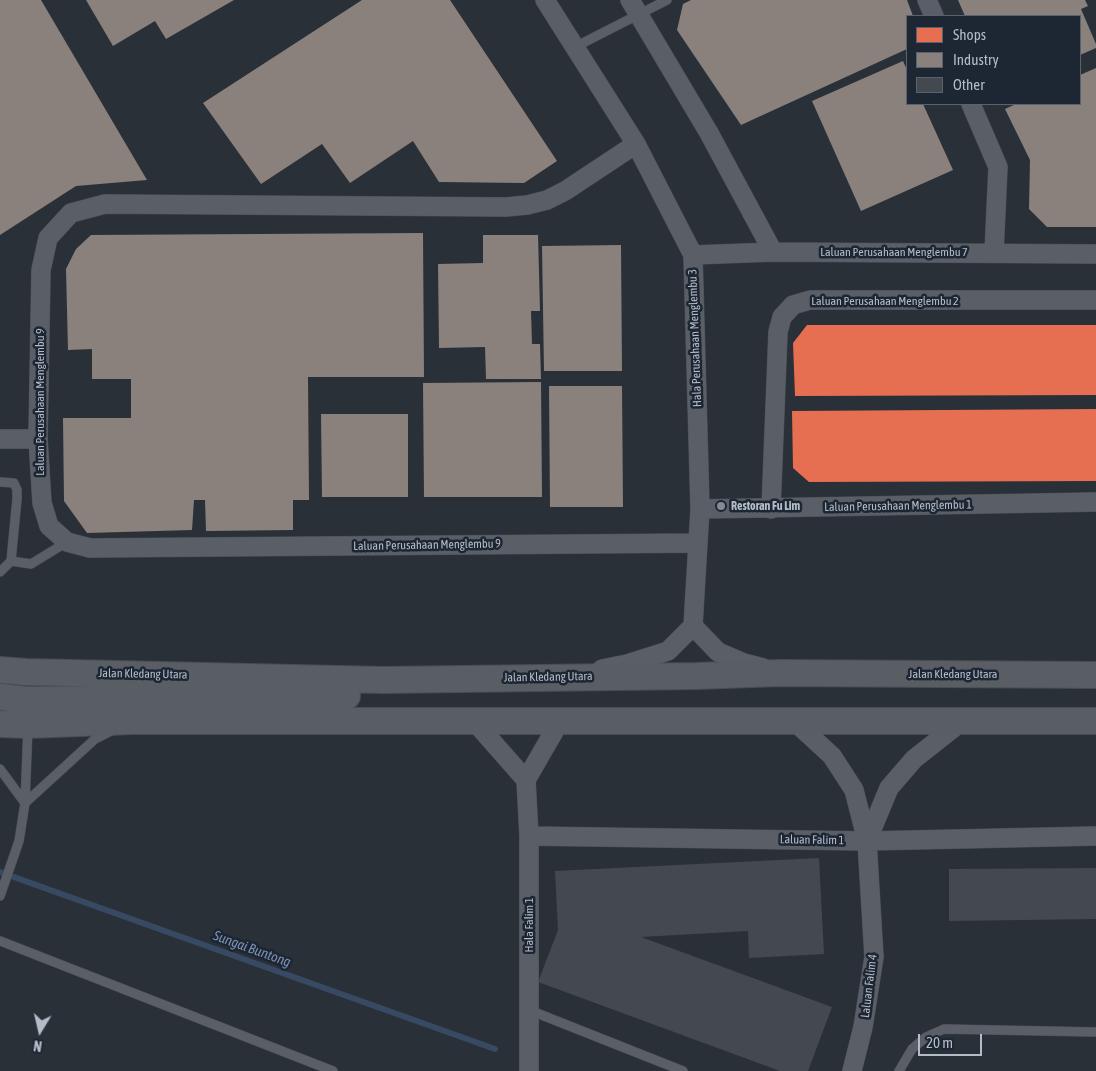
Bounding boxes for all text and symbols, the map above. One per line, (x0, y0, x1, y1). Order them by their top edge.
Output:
legend (906, 15, 1081, 105)
text: Shops (953, 26, 986, 43)
text: Industry (953, 51, 999, 68)
text: Other (953, 76, 985, 93)
street label: Laluan Perusahaan Menglembu 7 (820, 245, 968, 259)
street label: Hala Perusahaan Menglembu 3 (685, 269, 705, 407)
street label: Laluan Perusahaan Menglembu 2 (811, 294, 959, 308)
street label: Laluan Perusahaan Menglembu 9 (33, 328, 47, 476)
street label: Laluan Perusahaan Menglembu 1 (824, 498, 972, 514)
place label: Restoran Fu Lim (731, 499, 800, 513)
marker: Restoran Fu Lim (715, 500, 727, 512)
street label: Laluan Perusahaan Menglembu 9 (353, 537, 501, 553)
street label: Jalan Kledang Utara (98, 666, 188, 682)
street label: Jalan Kledang Utara (909, 667, 997, 681)
street label: Jalan Kledang Utara (503, 669, 593, 685)
street label: Laluan Falim 1 (780, 832, 844, 848)
street label: Hala Falim 1 (522, 898, 536, 952)
water label: Sungai Buntong (211, 927, 293, 971)
street label: Laluan Falim 4 (858, 953, 880, 1019)
north arrow (15, 1006, 65, 1056)
scale bar (921, 1024, 985, 1056)
text: 20 m (926, 1034, 953, 1051)
text: N (32, 1037, 43, 1054)

